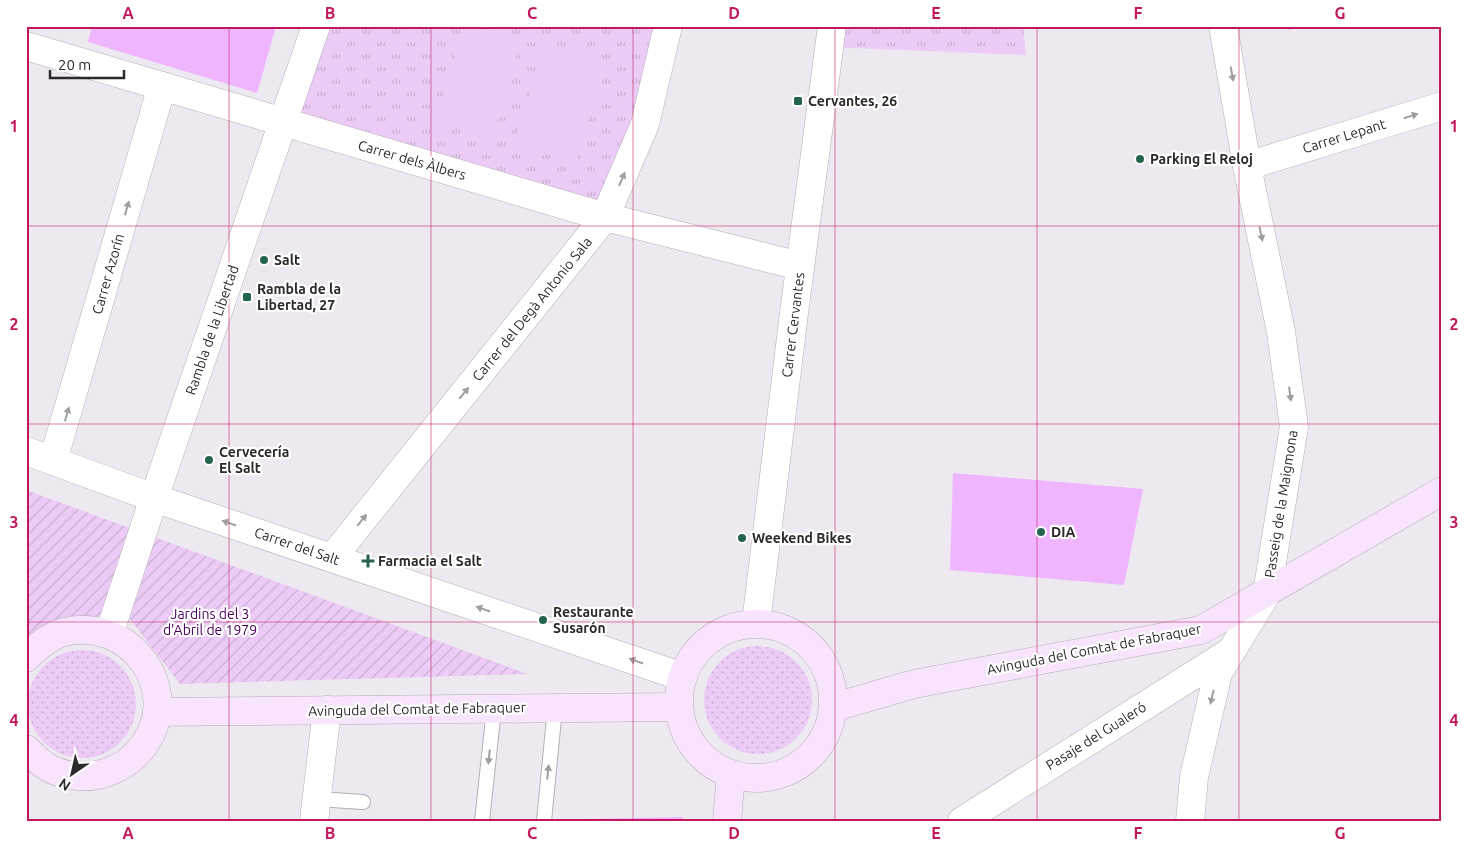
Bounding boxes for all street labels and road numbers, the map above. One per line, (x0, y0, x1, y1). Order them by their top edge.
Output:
street label: Carrer Lepant (1300, 116, 1388, 156)
street label: Carrer dels Àlbers (356, 136, 468, 183)
street label: Carrer Azorín (89, 232, 127, 316)
street label: Carrer del Degà Antonio Sala (469, 234, 595, 384)
street label: Rambla de la Libertad (182, 263, 242, 397)
street label: Carrer Cervantes (779, 272, 807, 378)
street label: Passeig de la Maigmona (1261, 429, 1301, 579)
street label: Carrer del Salt (252, 524, 342, 568)
street label: Avinguda del Comtat de Fabraquer (986, 620, 1203, 678)
street label: Avinguda del Comtat de Fabraquer (308, 699, 527, 719)
street label: Pasaje del Gualeró (1043, 699, 1149, 773)

